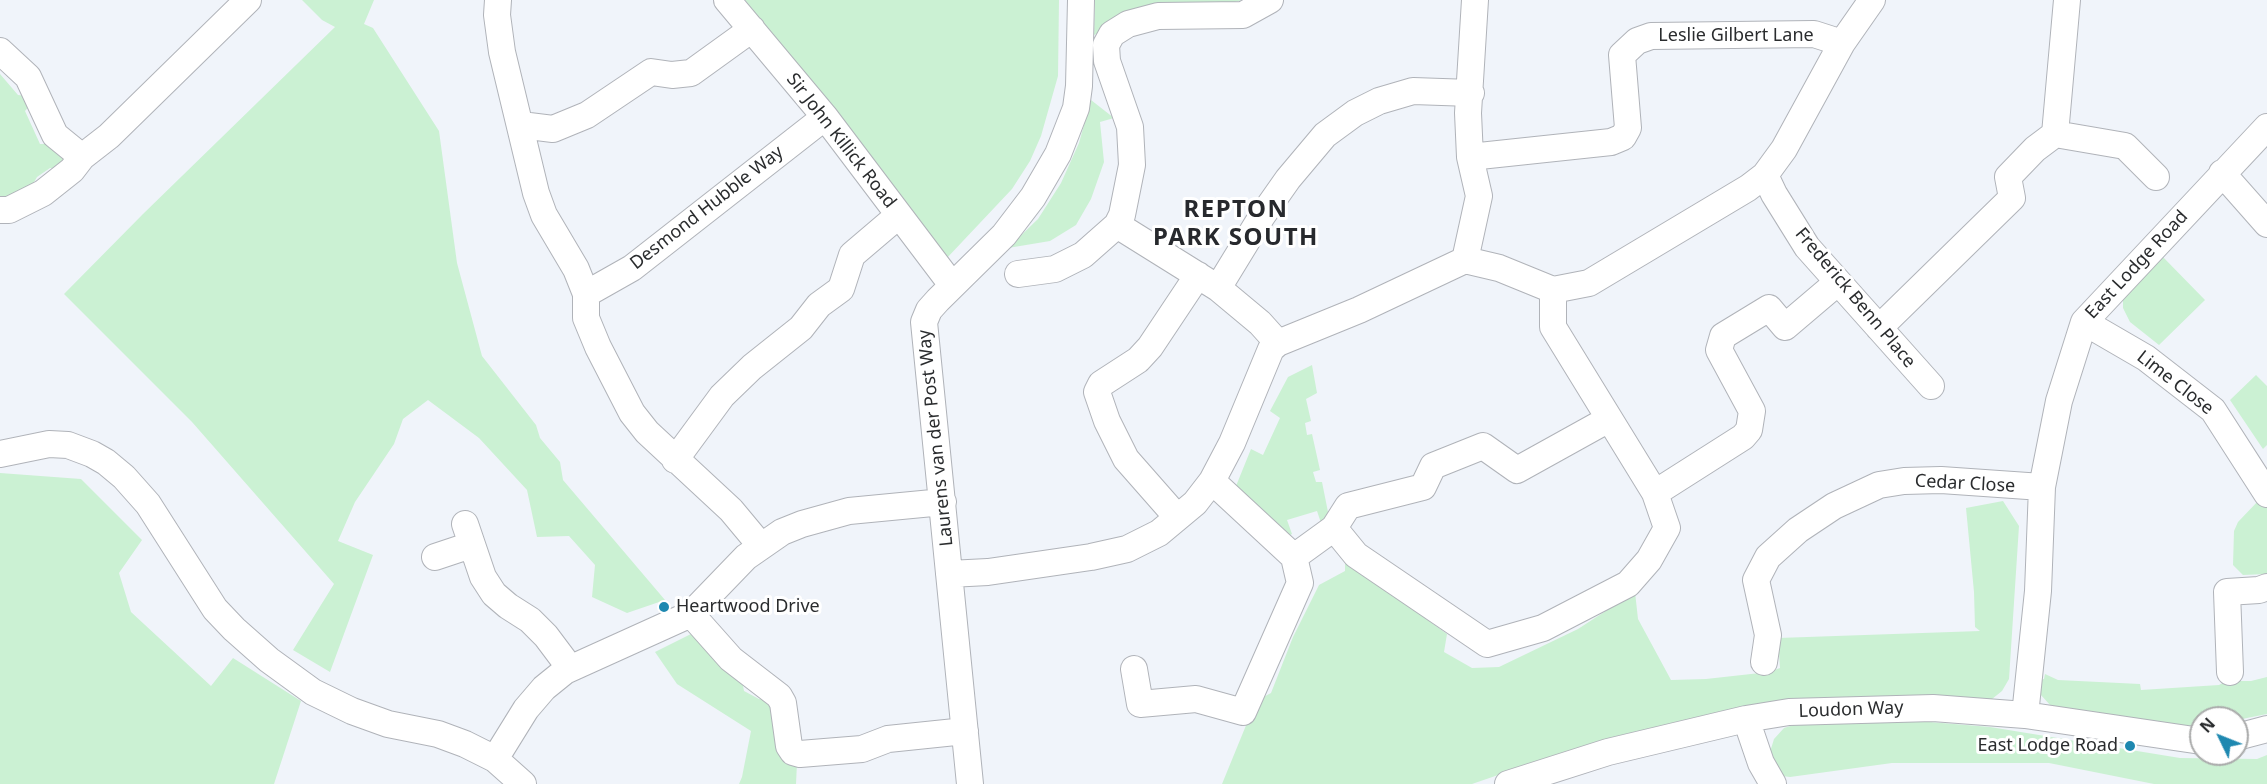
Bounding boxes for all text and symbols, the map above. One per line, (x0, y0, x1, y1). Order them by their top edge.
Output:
street label: Leslie Gilbert Lane (1658, 25, 1814, 47)
street label: Sir John Killick Road (782, 69, 900, 213)
street label: Desmond Hubble Way (626, 142, 788, 274)
district label: REPTON PARK SOUTH (1153, 196, 1319, 252)
street label: East Lodge Road (2081, 206, 2193, 324)
street label: Frederick Benn Place (1790, 224, 1920, 372)
street label: Laurens van der Post Way (914, 329, 958, 547)
street label: Lime Close (2132, 346, 2218, 420)
street label: Cedar Close (1914, 471, 2016, 497)
place label: Heartwood Drive (676, 596, 820, 618)
marker: Heartwood Drive (657, 600, 671, 614)
street label: Loudon Way (1798, 697, 1904, 723)
north arrow (2189, 706, 2249, 766)
text: N (2195, 713, 2220, 737)
place label: East Lodge Road (1978, 735, 2118, 757)
marker: East Lodge Road (2123, 739, 2137, 753)

